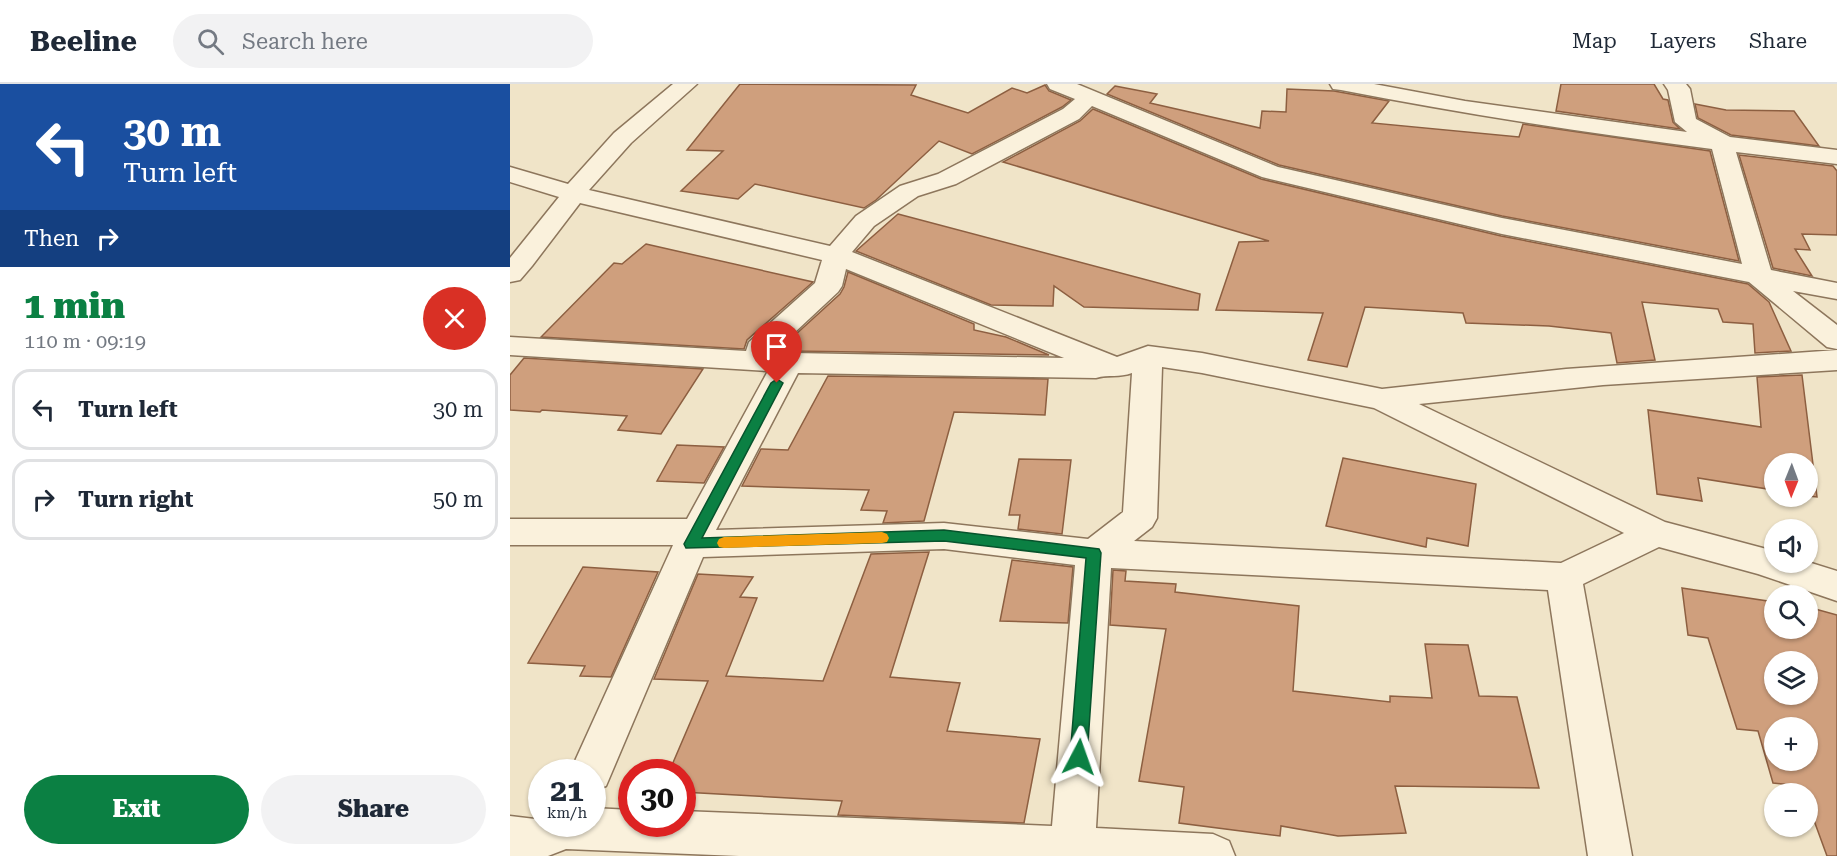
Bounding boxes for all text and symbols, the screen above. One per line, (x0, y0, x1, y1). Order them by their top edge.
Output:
search box (173, 14, 593, 68)
text: Beeline (30, 25, 137, 58)
icon: search (194, 25, 227, 58)
text: Search here (242, 29, 368, 54)
text: Map (1572, 29, 1617, 53)
text: Layers (1650, 29, 1716, 53)
text: Share (1749, 29, 1807, 53)
text: 30 m (123, 107, 221, 156)
icon: left (24, 108, 102, 186)
text: Turn left (123, 157, 237, 189)
icon: right (91, 222, 124, 255)
text: Then (24, 226, 79, 251)
text: 1 min (24, 285, 125, 327)
button: close (423, 287, 486, 350)
pin (751, 321, 802, 383)
text: 110 m · 09:19 (24, 329, 146, 353)
icon: arrive (760, 330, 793, 363)
icon: left (27, 393, 60, 426)
text: Turn left (78, 397, 178, 422)
text: 30 m (433, 397, 483, 422)
north arrow (1764, 453, 1818, 507)
map controls (1764, 453, 1818, 837)
icon: right (27, 483, 60, 516)
text: Turn right (78, 487, 193, 512)
text: 50 m (433, 487, 483, 512)
button: sound (1764, 519, 1818, 573)
button: search (1764, 585, 1818, 639)
button: layers (1764, 651, 1818, 705)
button: + (1764, 717, 1818, 771)
position arrow (1047, 725, 1111, 789)
speed limit sign: 30 (618, 759, 696, 837)
text: 21 (550, 773, 584, 808)
button: Exit (24, 775, 249, 844)
button: Share (261, 775, 486, 844)
button: − (1764, 783, 1818, 837)
text: km/h (547, 804, 587, 822)

